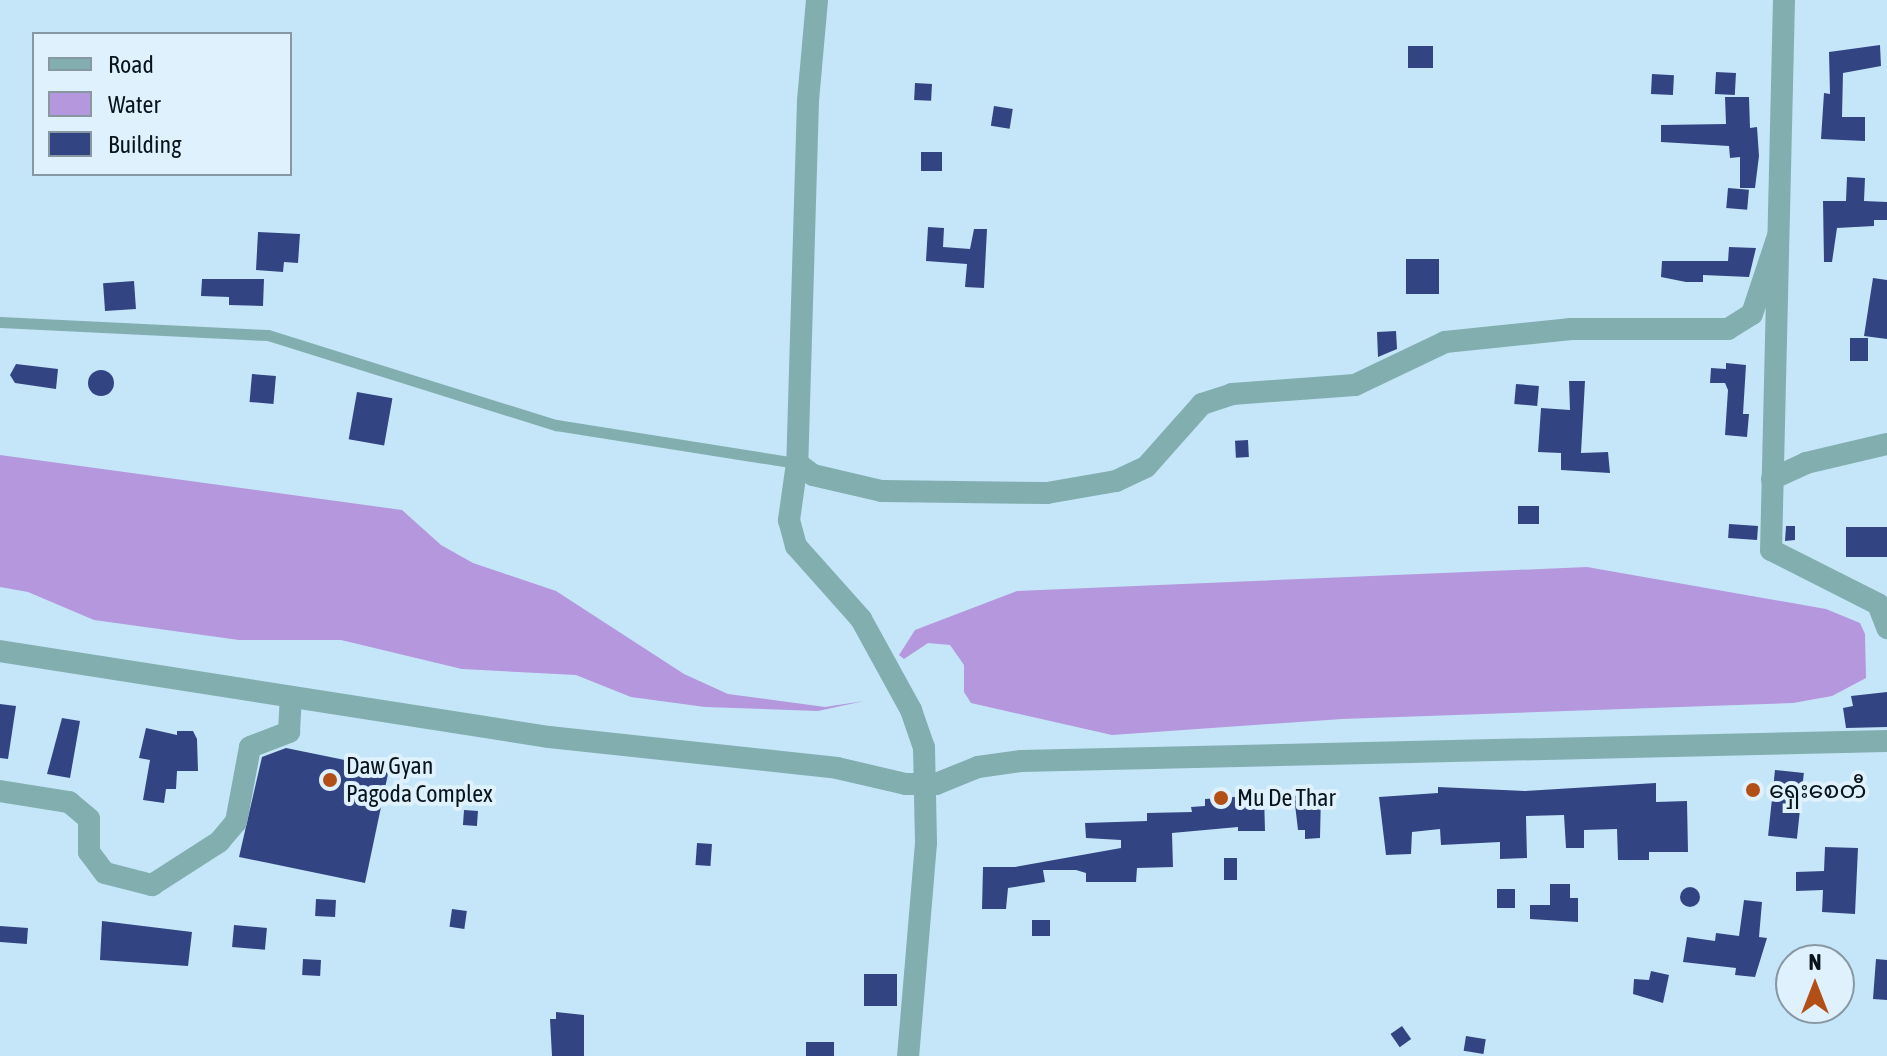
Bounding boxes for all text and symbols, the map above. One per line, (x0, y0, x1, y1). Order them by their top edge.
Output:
legend (32, 32, 292, 176)
text: Road (108, 51, 154, 78)
text: Water (108, 91, 161, 118)
text: Building (108, 131, 181, 158)
place label: Daw Gyan Pagoda Complex (346, 752, 493, 808)
marker: Daw Gyan Pagoda Complex (321, 771, 339, 789)
place label: ရှေးစေတီ (1769, 776, 1866, 804)
marker: ရှေးစေတီ (1744, 781, 1762, 799)
place label: Mu De Thar (1237, 784, 1336, 812)
marker: Mu De Thar (1212, 789, 1230, 807)
north arrow (1775, 944, 1855, 1024)
text: N (1809, 949, 1821, 975)

